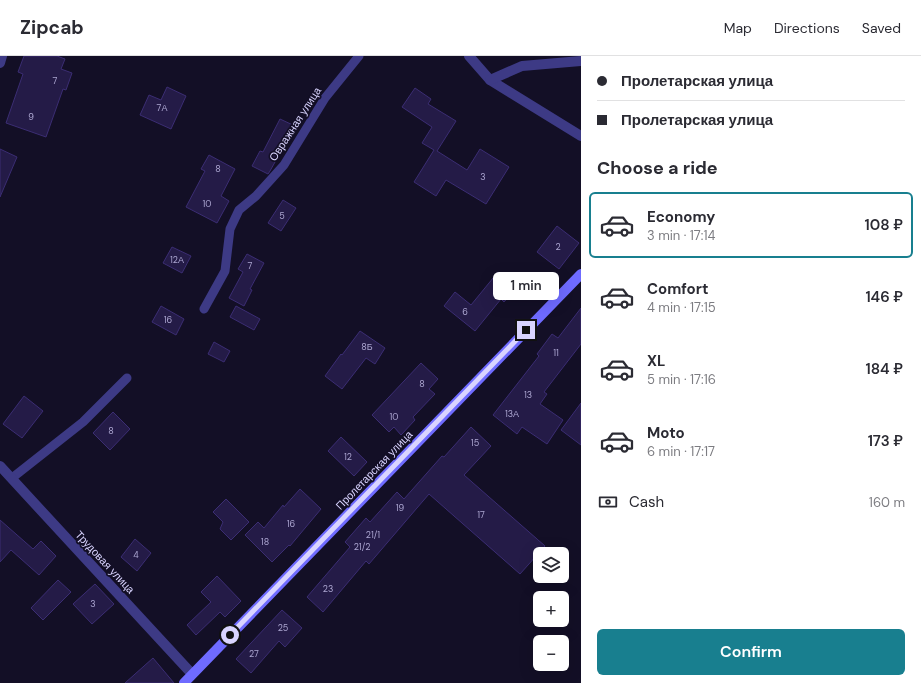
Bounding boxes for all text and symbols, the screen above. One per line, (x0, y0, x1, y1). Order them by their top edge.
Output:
text: Zipcab (20, 15, 84, 40)
text: Map (724, 19, 752, 37)
text: Directions (774, 19, 840, 37)
text: Saved (862, 19, 901, 37)
text: Пролетарская улица (621, 71, 773, 91)
house number: 7 (53, 75, 58, 87)
street label: Овражная улица (266, 84, 325, 164)
house number: 7А (157, 102, 167, 114)
text: Пролетарская улица (621, 110, 773, 130)
house number: 9 (28, 111, 34, 123)
text: Choose a ride (597, 156, 718, 180)
house number: 8 (215, 163, 221, 175)
house number: 3 (480, 171, 486, 183)
house number: 10 (203, 198, 211, 210)
icon: car (599, 207, 635, 243)
text: Economy (647, 207, 715, 227)
house number: 5 (279, 210, 285, 222)
text: 108 ₽ (865, 215, 903, 235)
text: 3 min · 17:14 (647, 227, 715, 244)
house number: 2 (555, 241, 561, 253)
house number: 12А (170, 254, 184, 266)
house number: 7 (248, 260, 253, 272)
callout: 1 min (493, 272, 559, 300)
text: 1 min (510, 277, 542, 294)
icon: car (599, 279, 635, 315)
text: Comfort (647, 279, 708, 299)
text: 146 ₽ (865, 287, 903, 307)
text: 4 min · 17:15 (647, 299, 716, 316)
house number: 6 (462, 306, 468, 318)
house number: 16 (164, 314, 173, 326)
route end (517, 321, 535, 339)
house number: 8Б (361, 341, 373, 353)
house number: 11 (553, 347, 559, 359)
icon: car (599, 351, 635, 387)
text: XL (647, 351, 665, 371)
text: 184 ₽ (865, 359, 903, 379)
text: 5 min · 17:16 (647, 371, 716, 388)
house number: 8 (419, 378, 425, 390)
house number: 13 (524, 389, 532, 401)
house number: 13А (505, 408, 519, 420)
house number: 10 (390, 411, 398, 423)
icon: car (599, 423, 635, 459)
text: Moto (647, 423, 685, 443)
house number: 8 (108, 425, 114, 437)
street label: Пролетарская улица (332, 427, 416, 513)
text: 173 ₽ (868, 431, 903, 451)
house number: 15 (471, 437, 479, 449)
text: 6 min · 17:17 (647, 443, 715, 460)
house number: 12 (344, 451, 352, 463)
icon: cash (597, 491, 619, 513)
text: Cash (629, 492, 664, 512)
text: 160 m (869, 494, 905, 511)
house number: 19 (396, 502, 405, 514)
house number: 17 (477, 509, 485, 521)
house number: 16 (287, 518, 296, 530)
street label: Трудовая улица (72, 528, 138, 597)
house number: 21/1 (366, 529, 380, 541)
house number: 18 (261, 536, 269, 548)
house number: 21/2 (354, 541, 370, 553)
map controls (533, 547, 569, 671)
button: layers (533, 547, 569, 583)
house number: 4 (133, 549, 139, 561)
house number: 23 (323, 583, 333, 595)
button: + (533, 591, 569, 627)
house number: 3 (90, 598, 96, 610)
house number: 25 (278, 622, 288, 634)
route start (221, 626, 239, 644)
button: Confirm (597, 629, 905, 675)
button: − (533, 635, 569, 671)
house number: 27 (249, 648, 259, 660)

